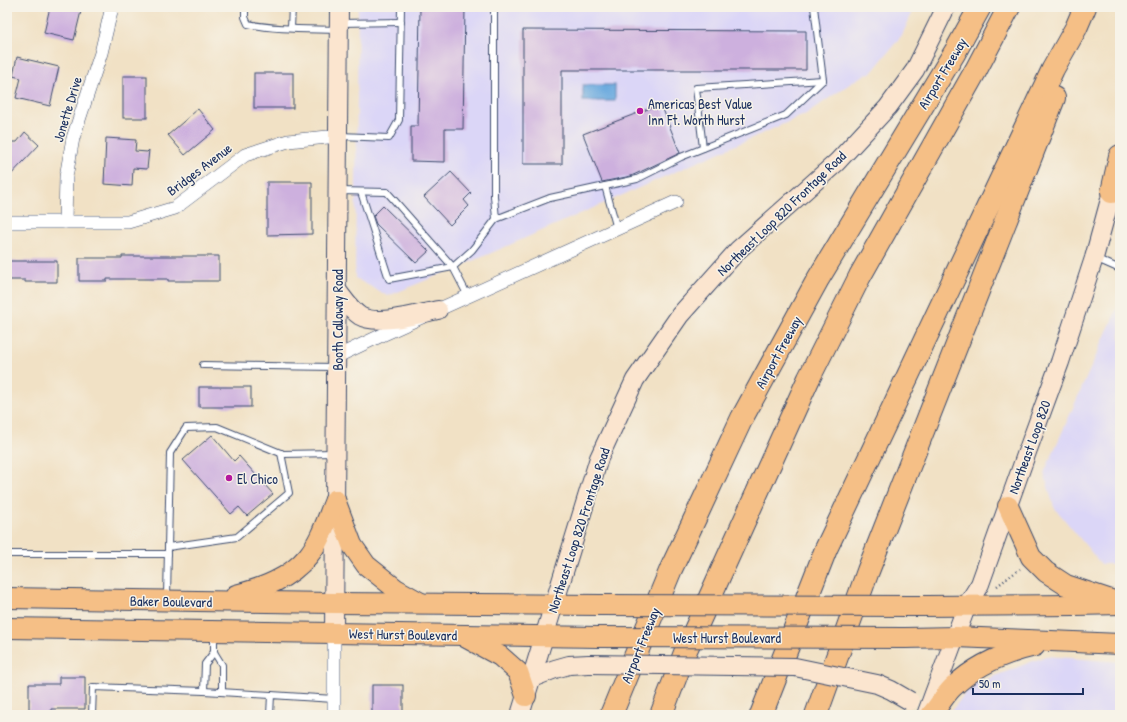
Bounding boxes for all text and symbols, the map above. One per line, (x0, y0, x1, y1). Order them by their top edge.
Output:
street label: Airport Freeway (913, 34, 972, 113)
street label: Jonette Drive (48, 74, 86, 144)
place label: Americas Best Value Inn Ft. Worth Hurst (648, 94, 753, 129)
marker: Americas Best Value Inn Ft. Worth Hurst (635, 106, 645, 116)
street label: Bridges Avenue (163, 138, 236, 201)
street label: Northeast Loop 820 Frontage Road (712, 146, 851, 280)
street label: Booth Calloway Road (328, 269, 348, 371)
street label: Airport Freeway (750, 312, 807, 392)
street label: Northeast Loop 820 (1003, 398, 1056, 497)
street label: Northeast Loop 820 Frontage Road (542, 445, 615, 615)
place label: El Chico (237, 469, 278, 488)
marker: El Chico (224, 473, 234, 483)
street label: Baker Boulevard (130, 591, 213, 611)
street label: Airport Freeway (616, 604, 665, 686)
street label: West Hurst Boulevard (349, 624, 458, 644)
street label: West Hurst Boulevard (673, 628, 782, 647)
scale bar (973, 670, 1083, 696)
text: 50 m (979, 675, 1000, 692)

